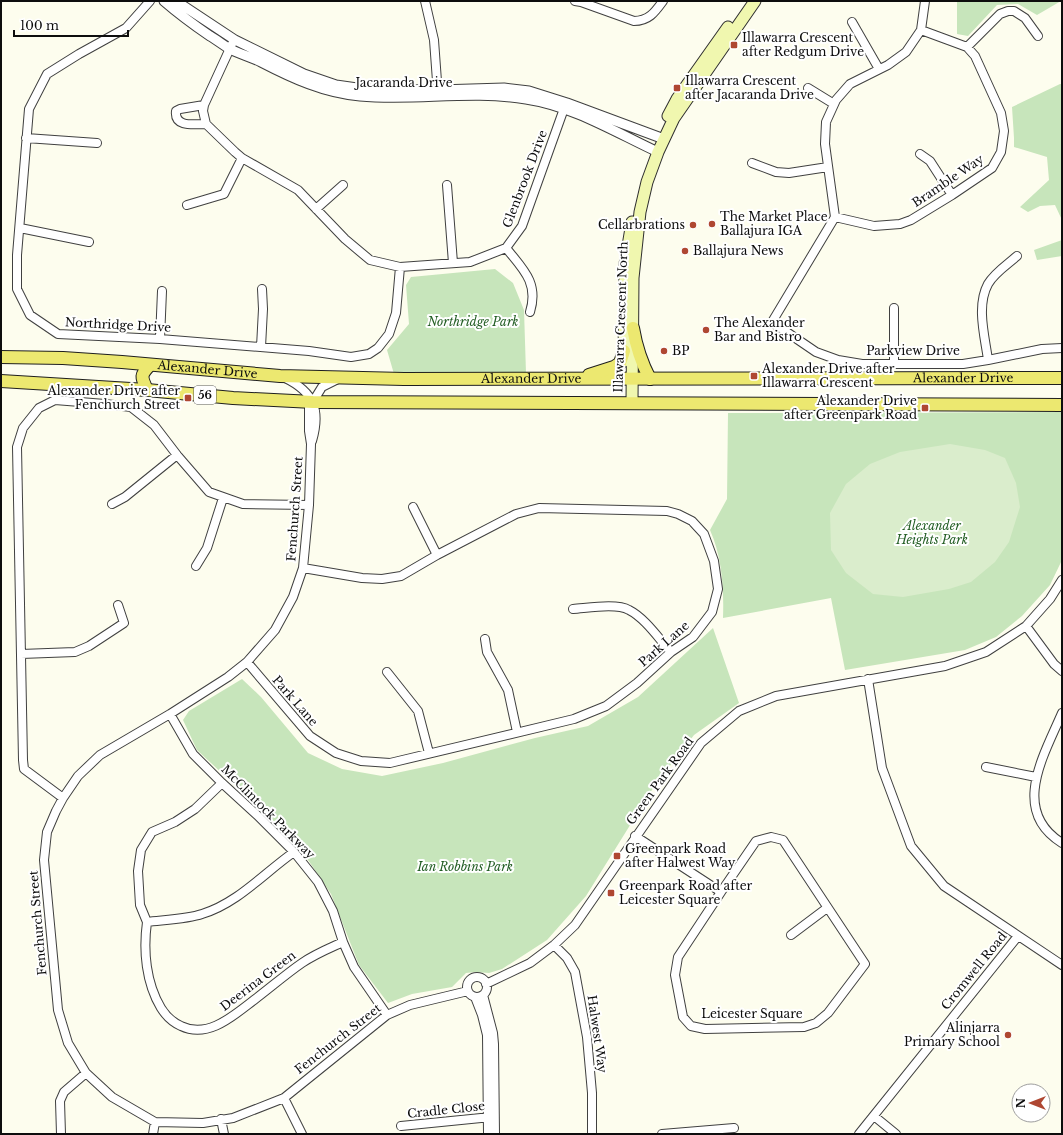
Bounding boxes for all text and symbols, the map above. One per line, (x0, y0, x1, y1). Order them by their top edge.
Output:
scale bar (14, 12, 128, 38)
text: 100 m (20, 18, 59, 33)
place label: Illawarra Crescent after Redgum Drive (742, 30, 864, 59)
marker: Illawarra Crescent after Redgum Drive (729, 40, 739, 50)
place label: Illawarra Crescent after Jacaranda Drive (685, 73, 814, 102)
street label: Jacaranda Drive (353, 75, 453, 90)
marker: Illawarra Crescent after Jacaranda Drive (672, 83, 682, 93)
street label: Glenbrook Drive (499, 128, 550, 230)
street label: Bramble Way (909, 151, 987, 210)
place label: The Market Place Ballajura IGA (720, 209, 828, 238)
place label: Cellarbrations (598, 217, 685, 232)
marker: The Market Place Ballajura IGA (707, 219, 717, 229)
marker: Cellarbrations (688, 220, 698, 230)
street label: Illawarra Crescent North (610, 241, 631, 393)
place label: Ballajura News (693, 243, 783, 258)
marker: Ballajura News (680, 246, 690, 256)
street label: Northridge Drive (64, 314, 172, 335)
park label: Northridge Park (426, 314, 519, 329)
place label: The Alexander Bar and Bistro (714, 315, 805, 344)
marker: The Alexander Bar and Bistro (701, 325, 711, 335)
place label: BP (672, 343, 689, 358)
street label: Parkview Drive (866, 343, 960, 358)
marker: BP (659, 346, 669, 356)
street label: Alexander Drive (156, 357, 258, 381)
place label: Alexander Drive after Illawarra Crescent (761, 361, 895, 390)
street label: Alexander Drive (912, 370, 1014, 385)
street label: Alexander Drive (480, 371, 582, 386)
marker: Alexander Drive after Illawarra Crescent (749, 371, 759, 381)
place label: Alexander Drive after Fenchurch Street (47, 383, 180, 412)
road number: 56 (194, 386, 216, 404)
marker: Alexander Drive after Fenchurch Street (183, 393, 193, 403)
place label: Alexander Drive after Greenpark Road (784, 393, 917, 422)
marker: Alexander Drive after Greenpark Road (920, 403, 930, 413)
street label: Fenchurch Street (283, 455, 306, 562)
park label: Alexander Heights Park (895, 518, 968, 547)
street label: Park Lane (635, 618, 692, 670)
street label: Park Lane (269, 672, 321, 729)
street label: Green Park Road (623, 734, 696, 827)
street label: McClintock Parkway (218, 762, 319, 862)
place label: Greenpark Road after Halwest Way (625, 841, 736, 870)
marker: Greenpark Road after Halwest Way (612, 851, 622, 861)
park label: Ian Robbins Park (416, 859, 513, 874)
street label: Fenchurch Street (25, 870, 50, 976)
place label: Greenpark Road after Leicester Square (619, 878, 753, 907)
marker: Greenpark Road after Leicester Square (606, 888, 616, 898)
street label: Cromwell Road (938, 929, 1010, 1013)
street label: Deerina Green (217, 947, 298, 1014)
street label: Halwest Way (585, 994, 610, 1074)
street label: Fenchurch Street (292, 1000, 384, 1077)
street label: Leicester Square (701, 1006, 803, 1021)
place label: Alinjarra Primary School (904, 1020, 1000, 1049)
marker: Alinjarra Primary School (1003, 1030, 1013, 1040)
north arrow (1011, 1083, 1051, 1123)
text: N (1014, 1097, 1028, 1108)
street label: Cradle Close (406, 1098, 486, 1121)

